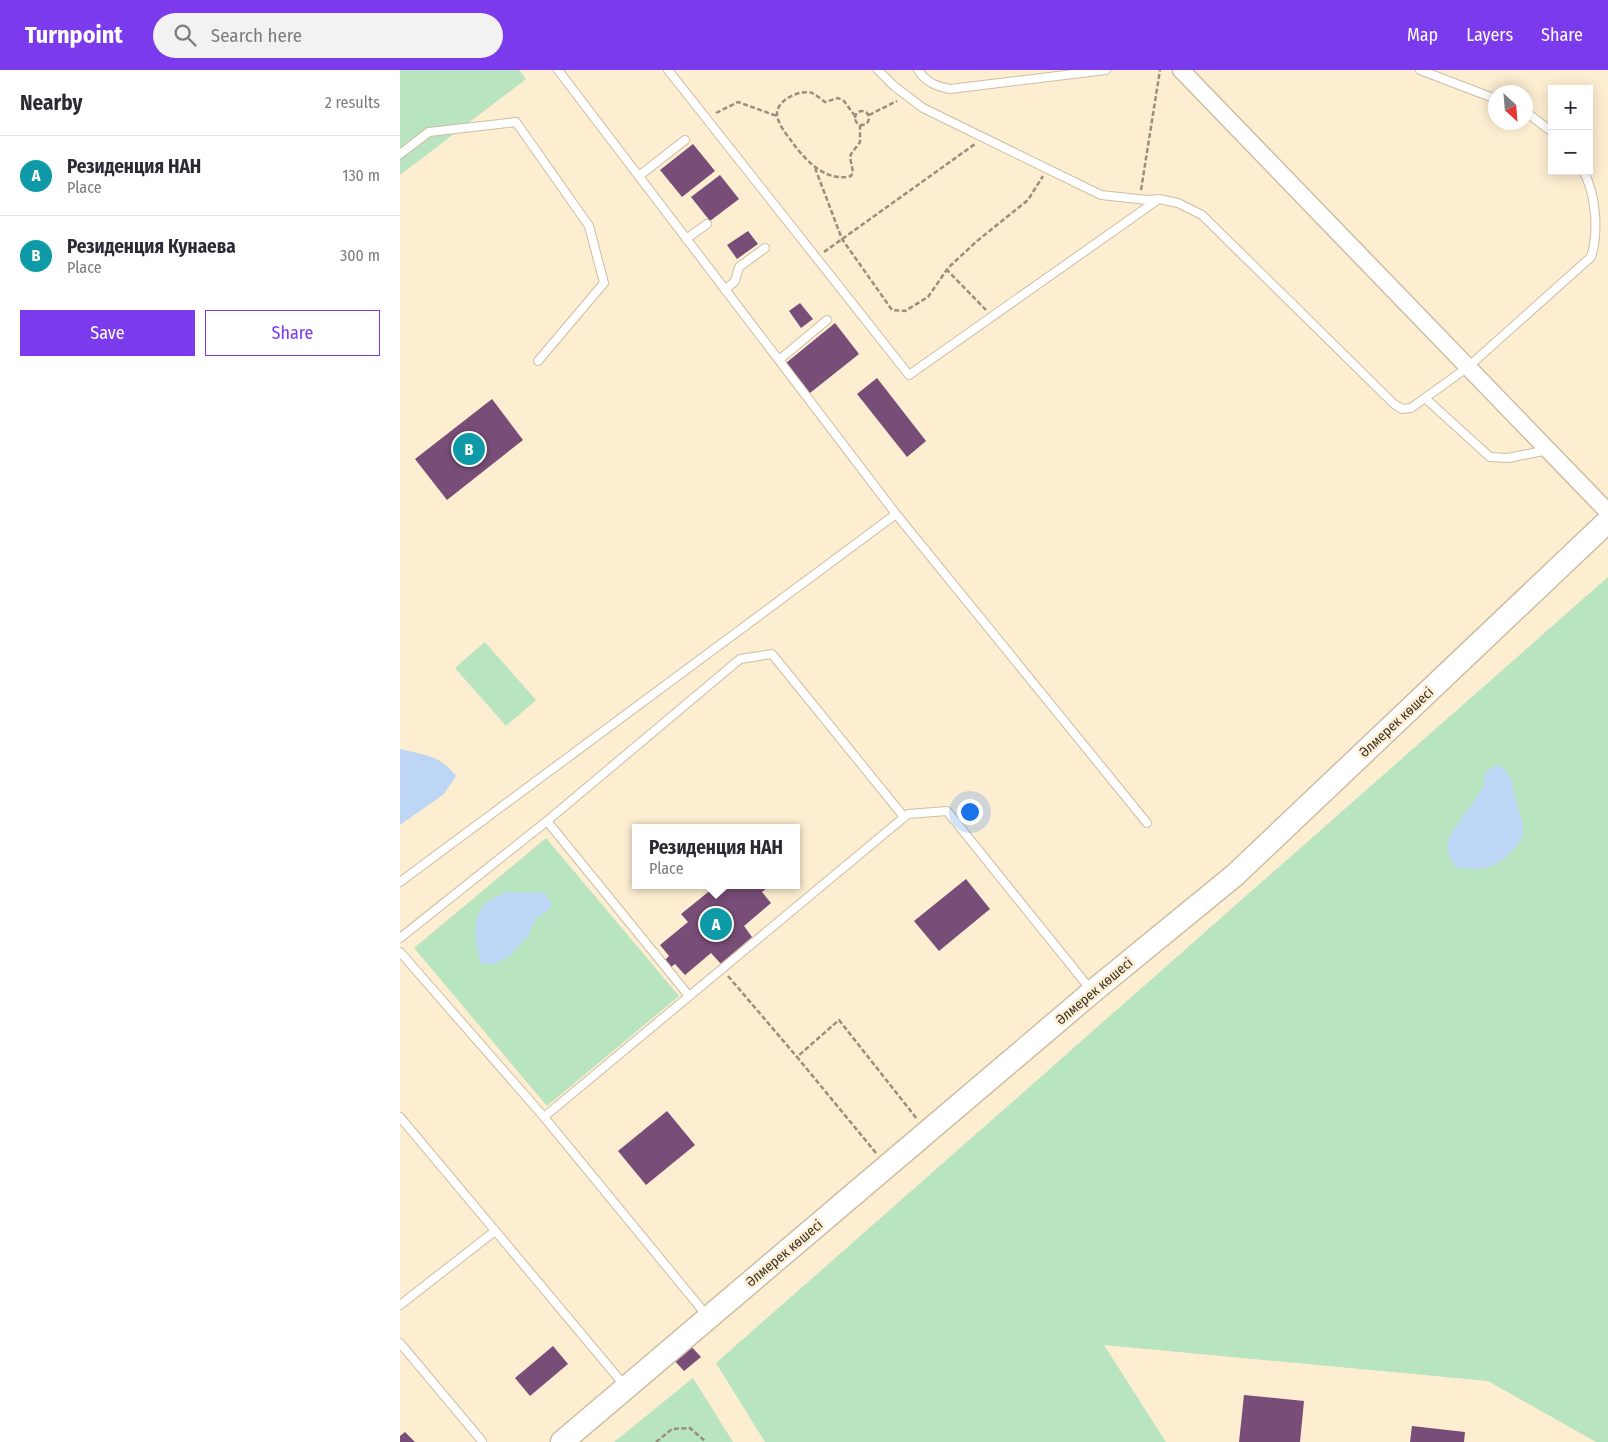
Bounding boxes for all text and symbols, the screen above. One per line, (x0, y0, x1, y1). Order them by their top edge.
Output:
search box (153, 13, 503, 58)
text: Turnpoint (25, 21, 123, 49)
icon: search (171, 21, 199, 49)
text: Search here (211, 24, 302, 47)
text: Map (1407, 24, 1438, 46)
text: Layers (1466, 24, 1513, 46)
text: Share (1541, 24, 1583, 46)
north arrow (1488, 85, 1533, 130)
map controls (1548, 85, 1593, 175)
button: + (1548, 85, 1593, 130)
text: Nearby (20, 90, 82, 116)
text: 2 results (325, 93, 380, 112)
button: − (1548, 130, 1593, 175)
text: Резиденция НАН (67, 155, 201, 178)
text: A (32, 166, 40, 185)
text: 130 m (342, 166, 380, 185)
text: Place (67, 178, 102, 197)
text: Резиденция Кунаева (67, 235, 236, 258)
text: B (32, 246, 40, 265)
text: 300 m (340, 246, 380, 265)
text: Place (67, 258, 102, 277)
button: Save (20, 310, 195, 356)
button: Share (205, 310, 380, 356)
pin: B (453, 430, 485, 468)
street label: Әлмерек көшесі (1356, 684, 1437, 761)
your location (957, 799, 983, 825)
popup (632, 824, 800, 889)
text: Резиденция НАН (649, 836, 783, 859)
text: Place (649, 859, 684, 878)
pin: A (700, 905, 732, 943)
street label: Әлмерек көшесі (1052, 954, 1136, 1028)
street label: Әлмерек көшесі (742, 1216, 826, 1290)

